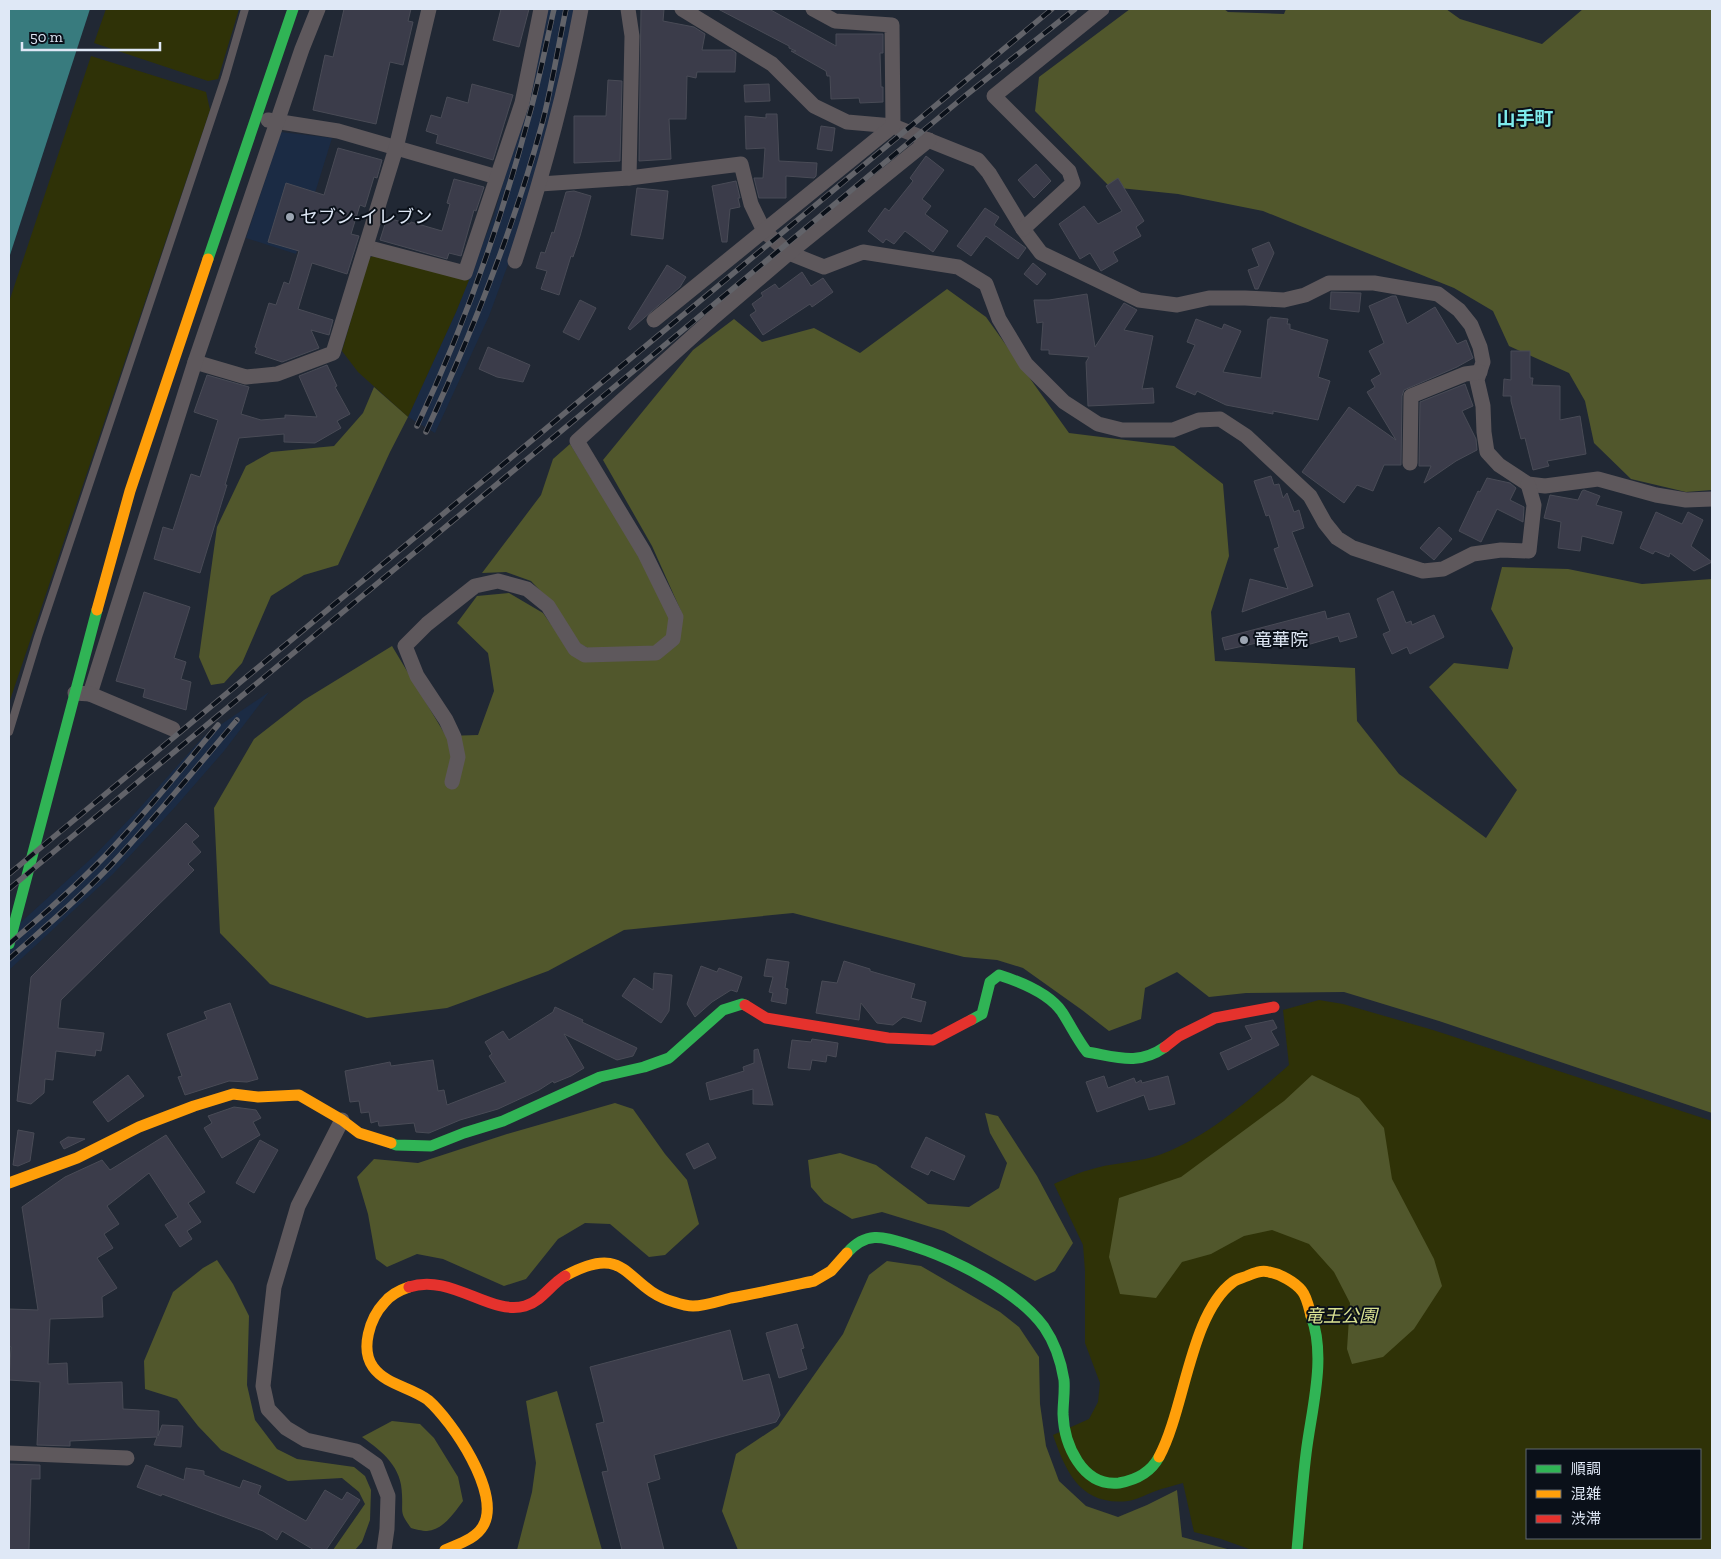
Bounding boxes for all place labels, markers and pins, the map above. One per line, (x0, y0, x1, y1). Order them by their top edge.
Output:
place label: セブン-イレブン (300, 206, 432, 228)
marker: セブン-イレブン (284, 211, 296, 223)
place label: 竜華院 (1254, 629, 1308, 651)
marker: 竜華院 (1238, 634, 1250, 646)

